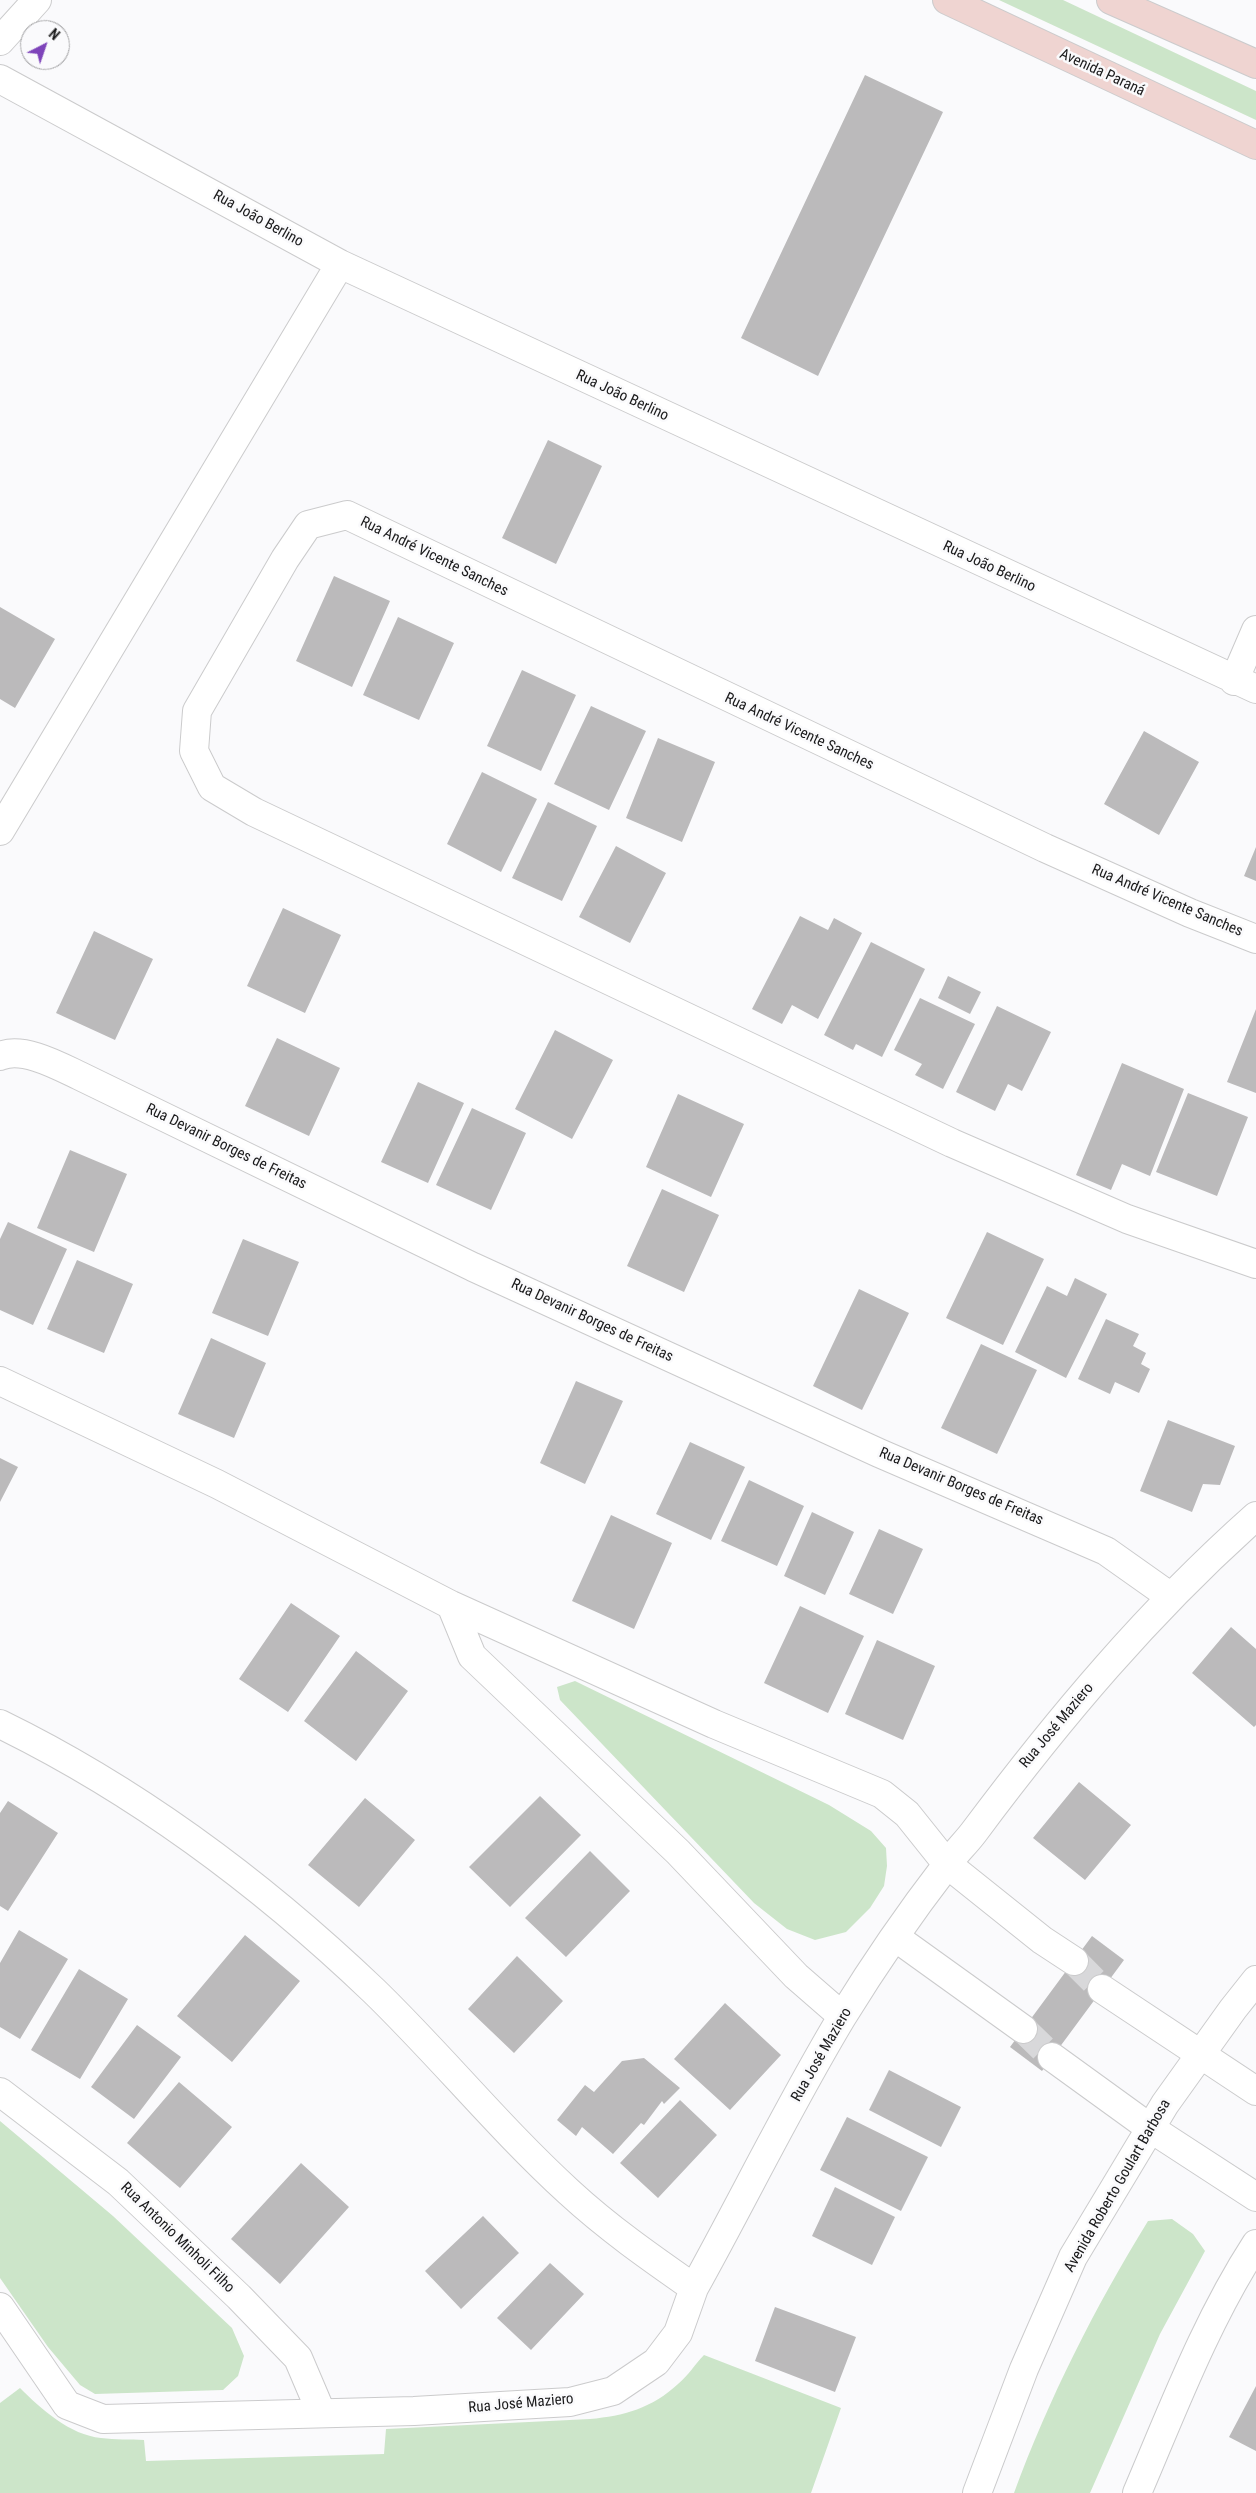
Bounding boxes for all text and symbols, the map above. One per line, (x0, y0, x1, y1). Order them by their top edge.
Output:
north arrow (20, 20, 70, 70)
text: N (46, 26, 63, 43)
street label: Avenida Paraná (1057, 45, 1147, 101)
street label: Rua João Berlino (210, 187, 306, 251)
street label: Rua João Berlino (573, 367, 671, 425)
street label: Rua André Vicente Sanches (357, 513, 511, 601)
street label: Rua João Berlino (940, 538, 1038, 596)
street label: Rua André Vicente Sanches (722, 690, 876, 774)
street label: Rua André Vicente Sanches (1089, 861, 1245, 941)
street label: Rua Devanir Borges de Freitas (143, 1100, 309, 1194)
street label: Rua Devanir Borges de Freitas (508, 1276, 676, 1366)
street label: Rua Devanir Borges de Freitas (876, 1444, 1046, 1530)
street label: Rua José Maziero (1016, 1680, 1098, 1772)
street label: Rua José Maziero (788, 2005, 856, 2105)
street label: Avenida Roberto Goulart Barbosa (1061, 2096, 1175, 2276)
street label: Rua Antonio Minholi Filho (116, 2179, 238, 2297)
street label: Rua José Maziero (468, 2390, 574, 2418)

